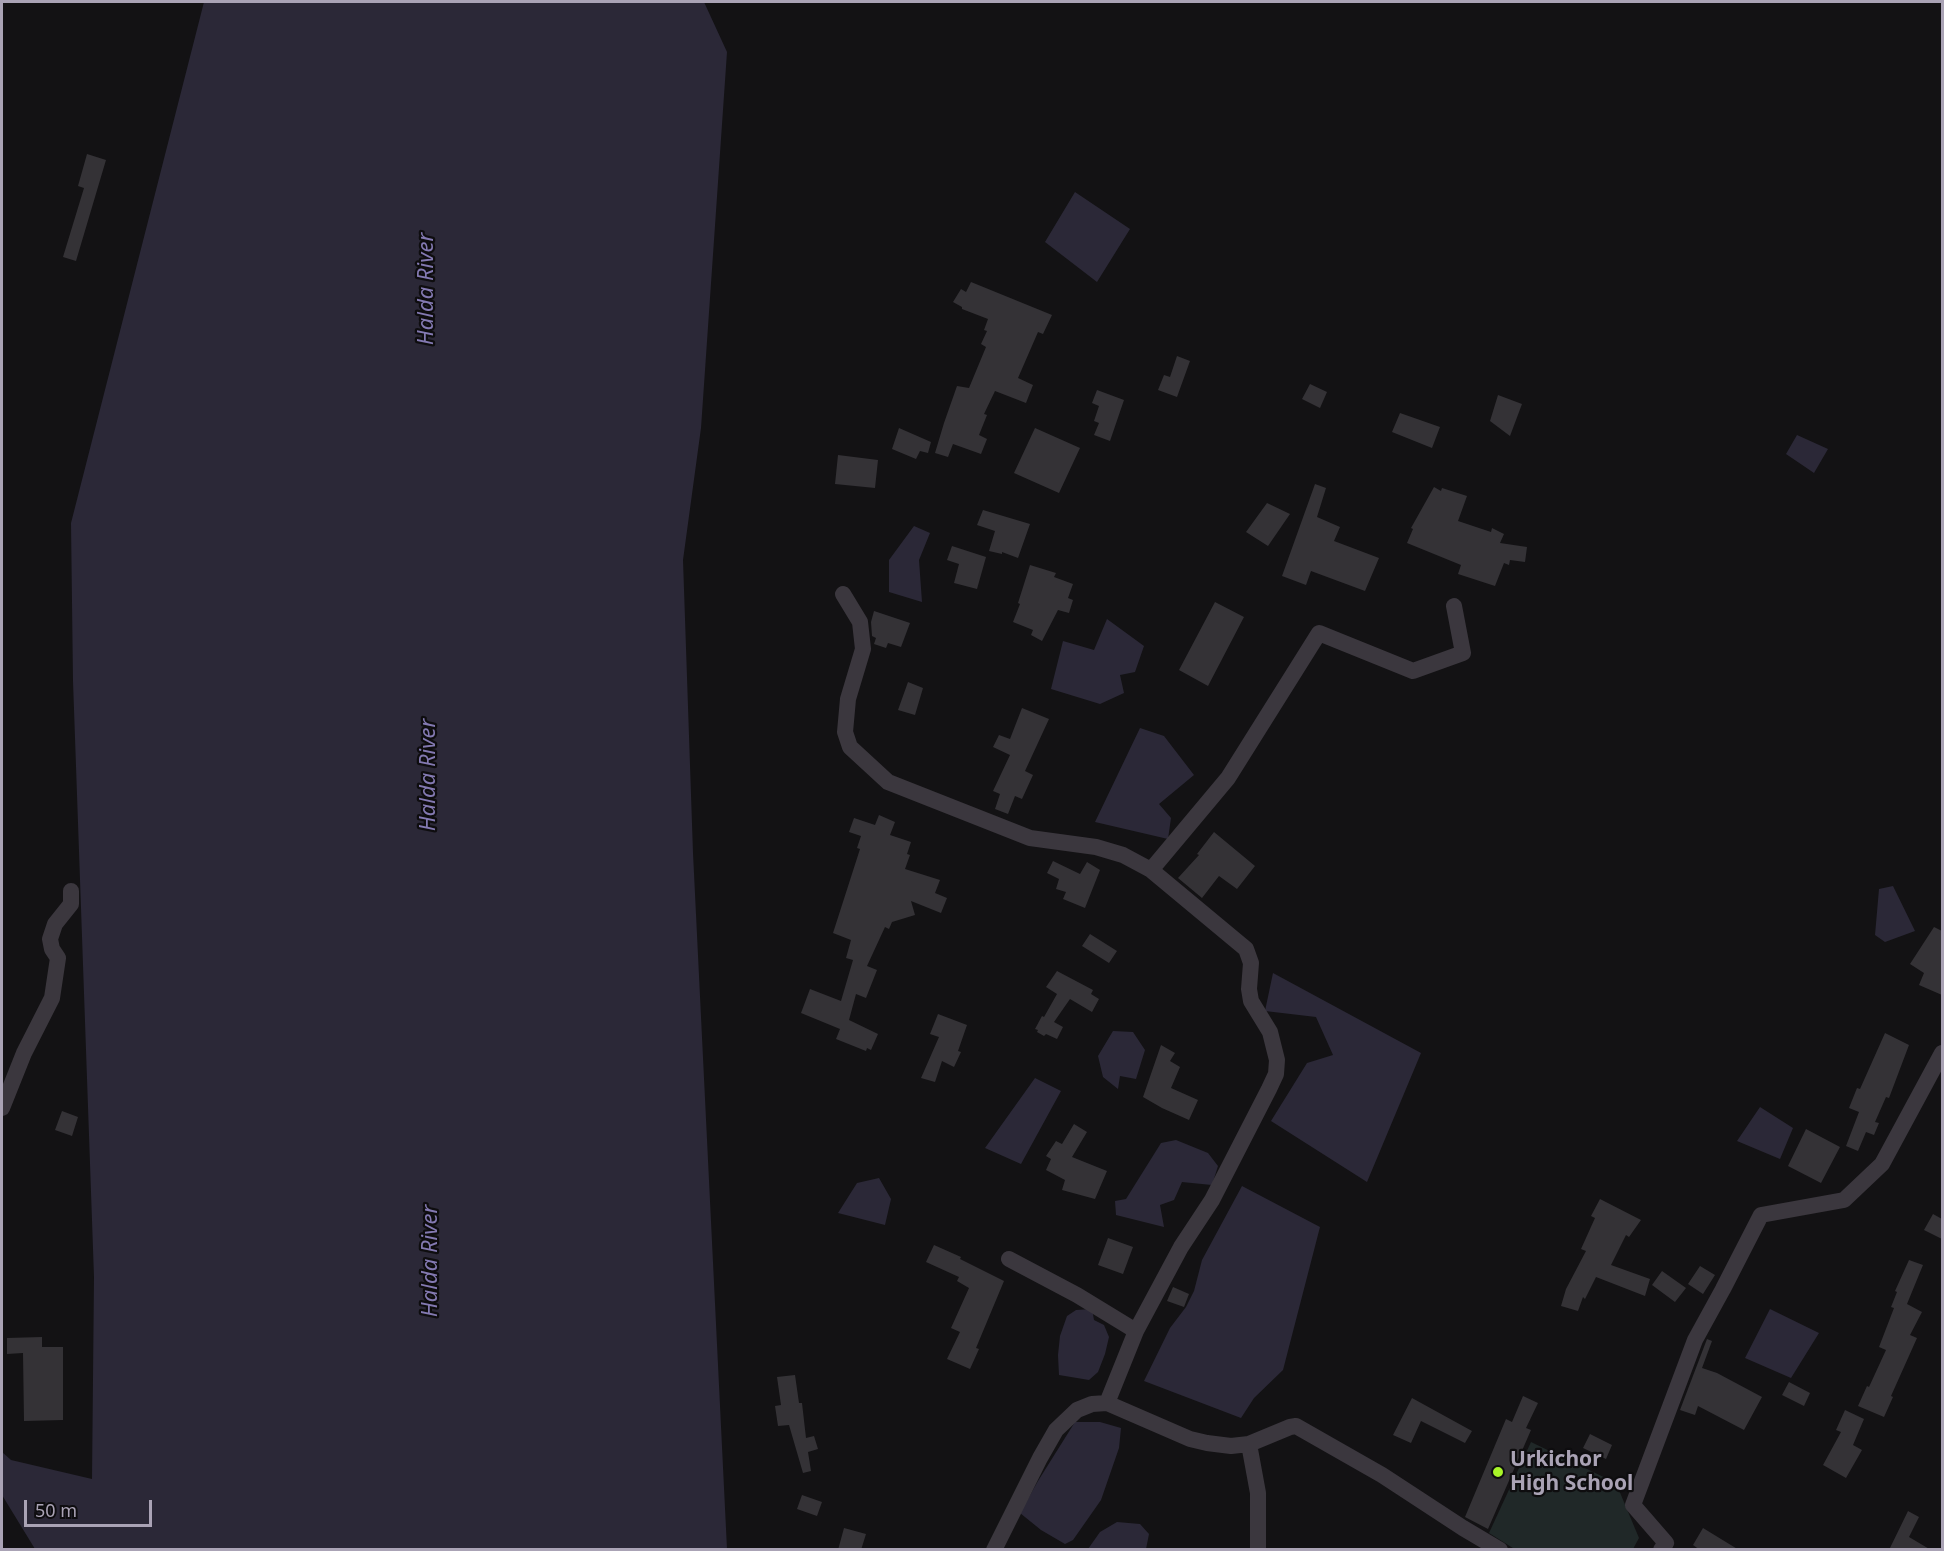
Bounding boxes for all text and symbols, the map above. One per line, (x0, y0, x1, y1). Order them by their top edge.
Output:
water label: Halda River (414, 233, 440, 345)
water label: Halda River (416, 719, 442, 831)
water label: Halda River (418, 1205, 444, 1317)
place label: Urkichor High School (1510, 1447, 1633, 1497)
marker: Urkichor High School (1491, 1465, 1505, 1479)
scale bar (27, 1488, 154, 1526)
text: 50 m (35, 1498, 77, 1522)

